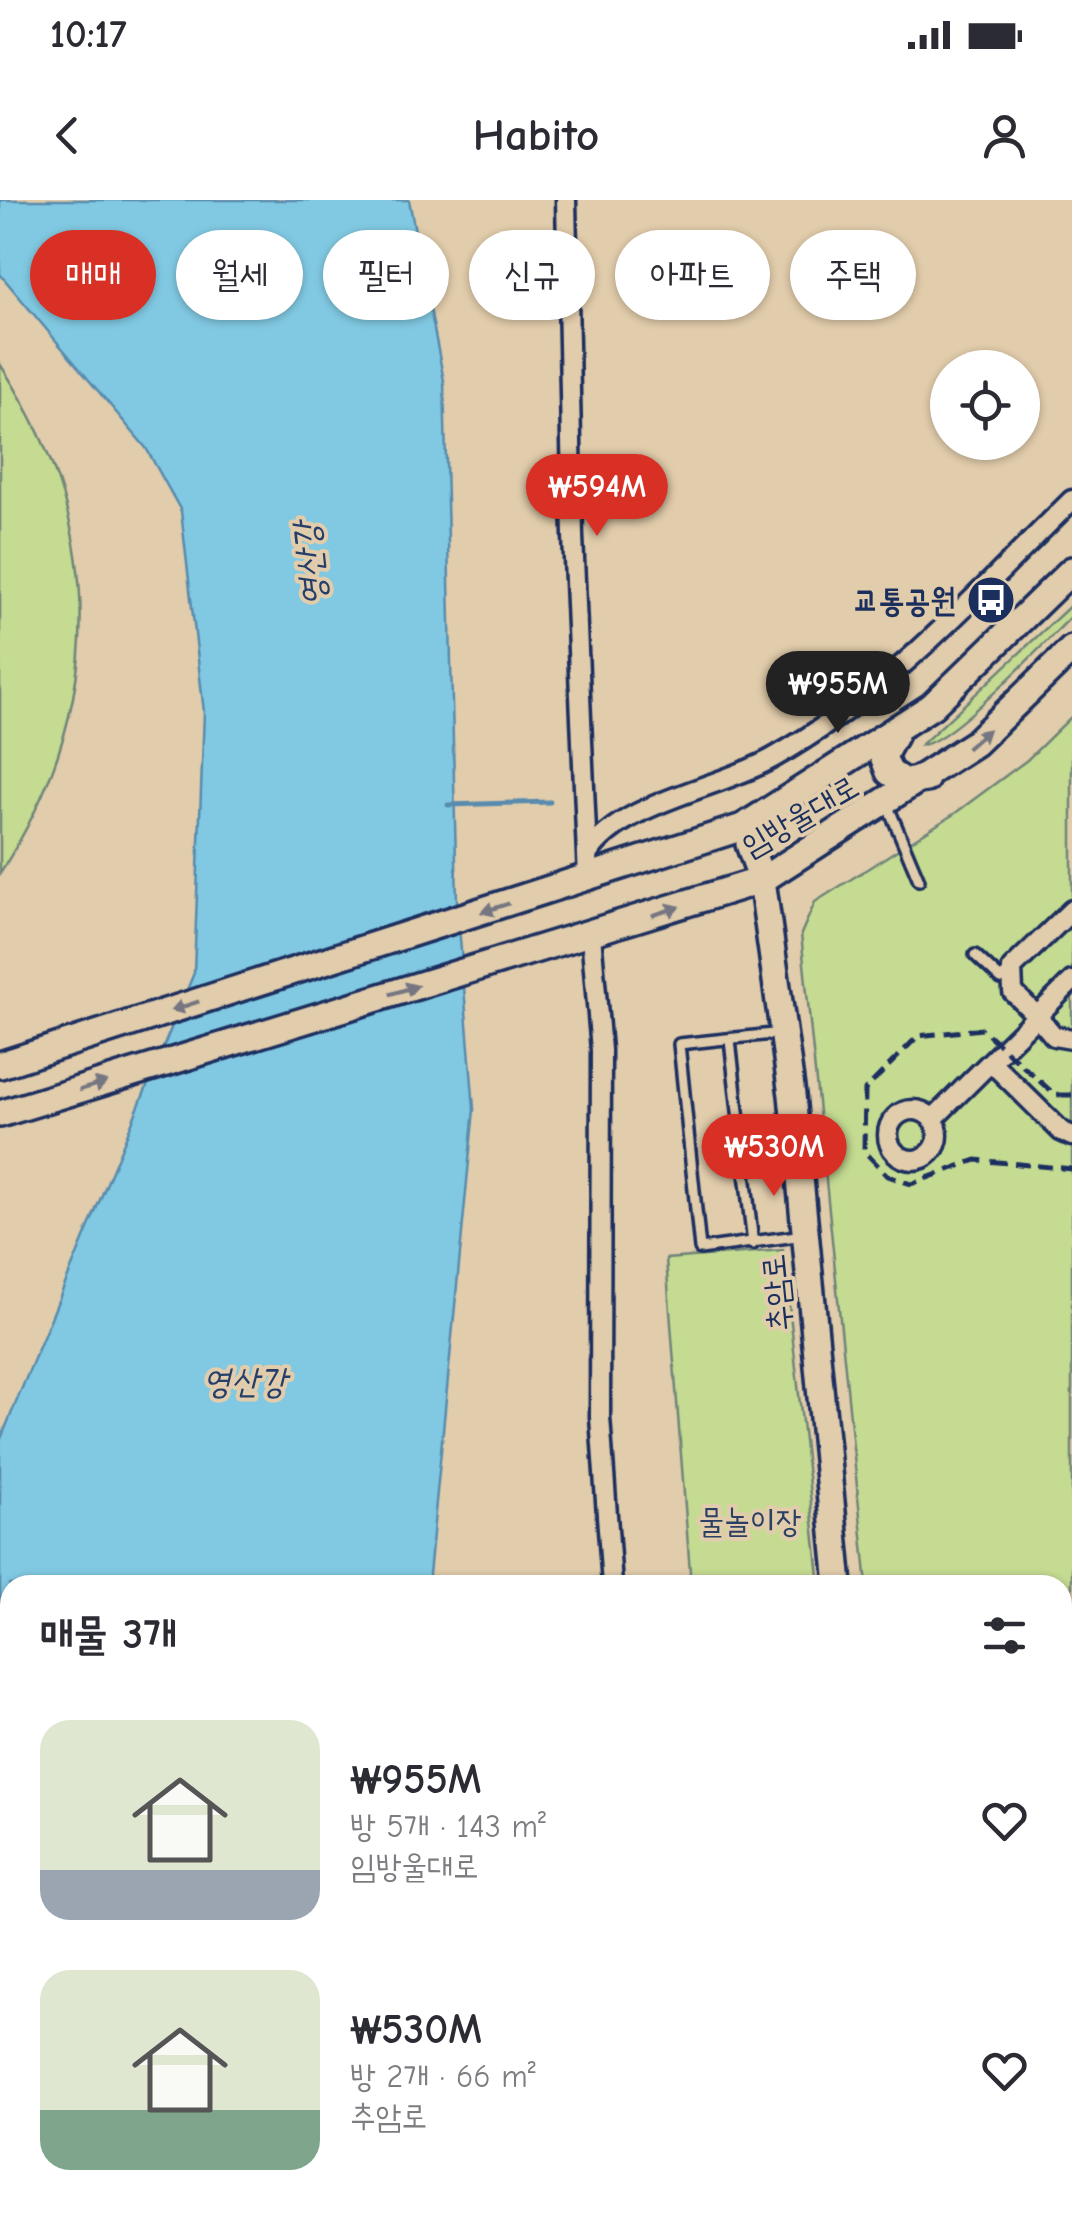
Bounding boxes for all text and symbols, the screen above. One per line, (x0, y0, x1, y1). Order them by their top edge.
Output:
text: 10:17 (50, 13, 127, 57)
icon: back (40, 108, 95, 163)
icon: person (977, 108, 1032, 163)
text: Habito (473, 109, 599, 161)
chip: 매매 (30, 230, 156, 320)
chip: 월세 (176, 230, 303, 320)
chip: 필터 (323, 230, 449, 320)
chip: 신규 (469, 230, 595, 320)
chip: 아파트 (615, 230, 770, 320)
chip: 주택 (790, 230, 916, 320)
map controls (930, 350, 1040, 460)
button: locate (930, 350, 1040, 460)
pin: ₩594M (527, 454, 667, 539)
text: ₩594M (548, 468, 646, 505)
water label: 영산강 (285, 516, 335, 608)
bus stop icon: 교통공원 (965, 574, 1017, 626)
place label: 교통공원 (853, 582, 956, 619)
pin: ₩955M (768, 651, 908, 736)
text: ₩955M (788, 665, 888, 702)
one-way arrow (965, 728, 990, 750)
street label: 임방울대로 (735, 768, 865, 864)
one-way arrow (479, 901, 509, 916)
one-way arrow (651, 903, 681, 918)
one-way arrow (389, 982, 419, 997)
one-way arrow (170, 1000, 200, 1015)
one-way arrow (78, 1078, 109, 1093)
pin: ₩530M (704, 1114, 844, 1199)
text: ₩530M (724, 1128, 824, 1165)
street label: 추암로 (755, 1253, 799, 1333)
water label: 영산강 (203, 1361, 291, 1402)
park label: 물놀이장 (699, 1503, 802, 1540)
icon: filters (977, 1608, 1032, 1663)
text: 매물 3개 (40, 1610, 177, 1659)
text: ₩955M (350, 1755, 482, 1804)
icon: home (120, 1760, 240, 1880)
icon: heart (977, 1793, 1032, 1848)
text: 방 5개 · 143 m² (350, 1808, 546, 1845)
text: 임방울대로 (350, 1848, 479, 1885)
text: ₩530M (350, 2005, 482, 2054)
icon: home (120, 2010, 240, 2130)
icon: heart (977, 2043, 1032, 2098)
text: 방 2개 · 66 m² (350, 2058, 536, 2095)
text: 추암로 (350, 2098, 427, 2135)

